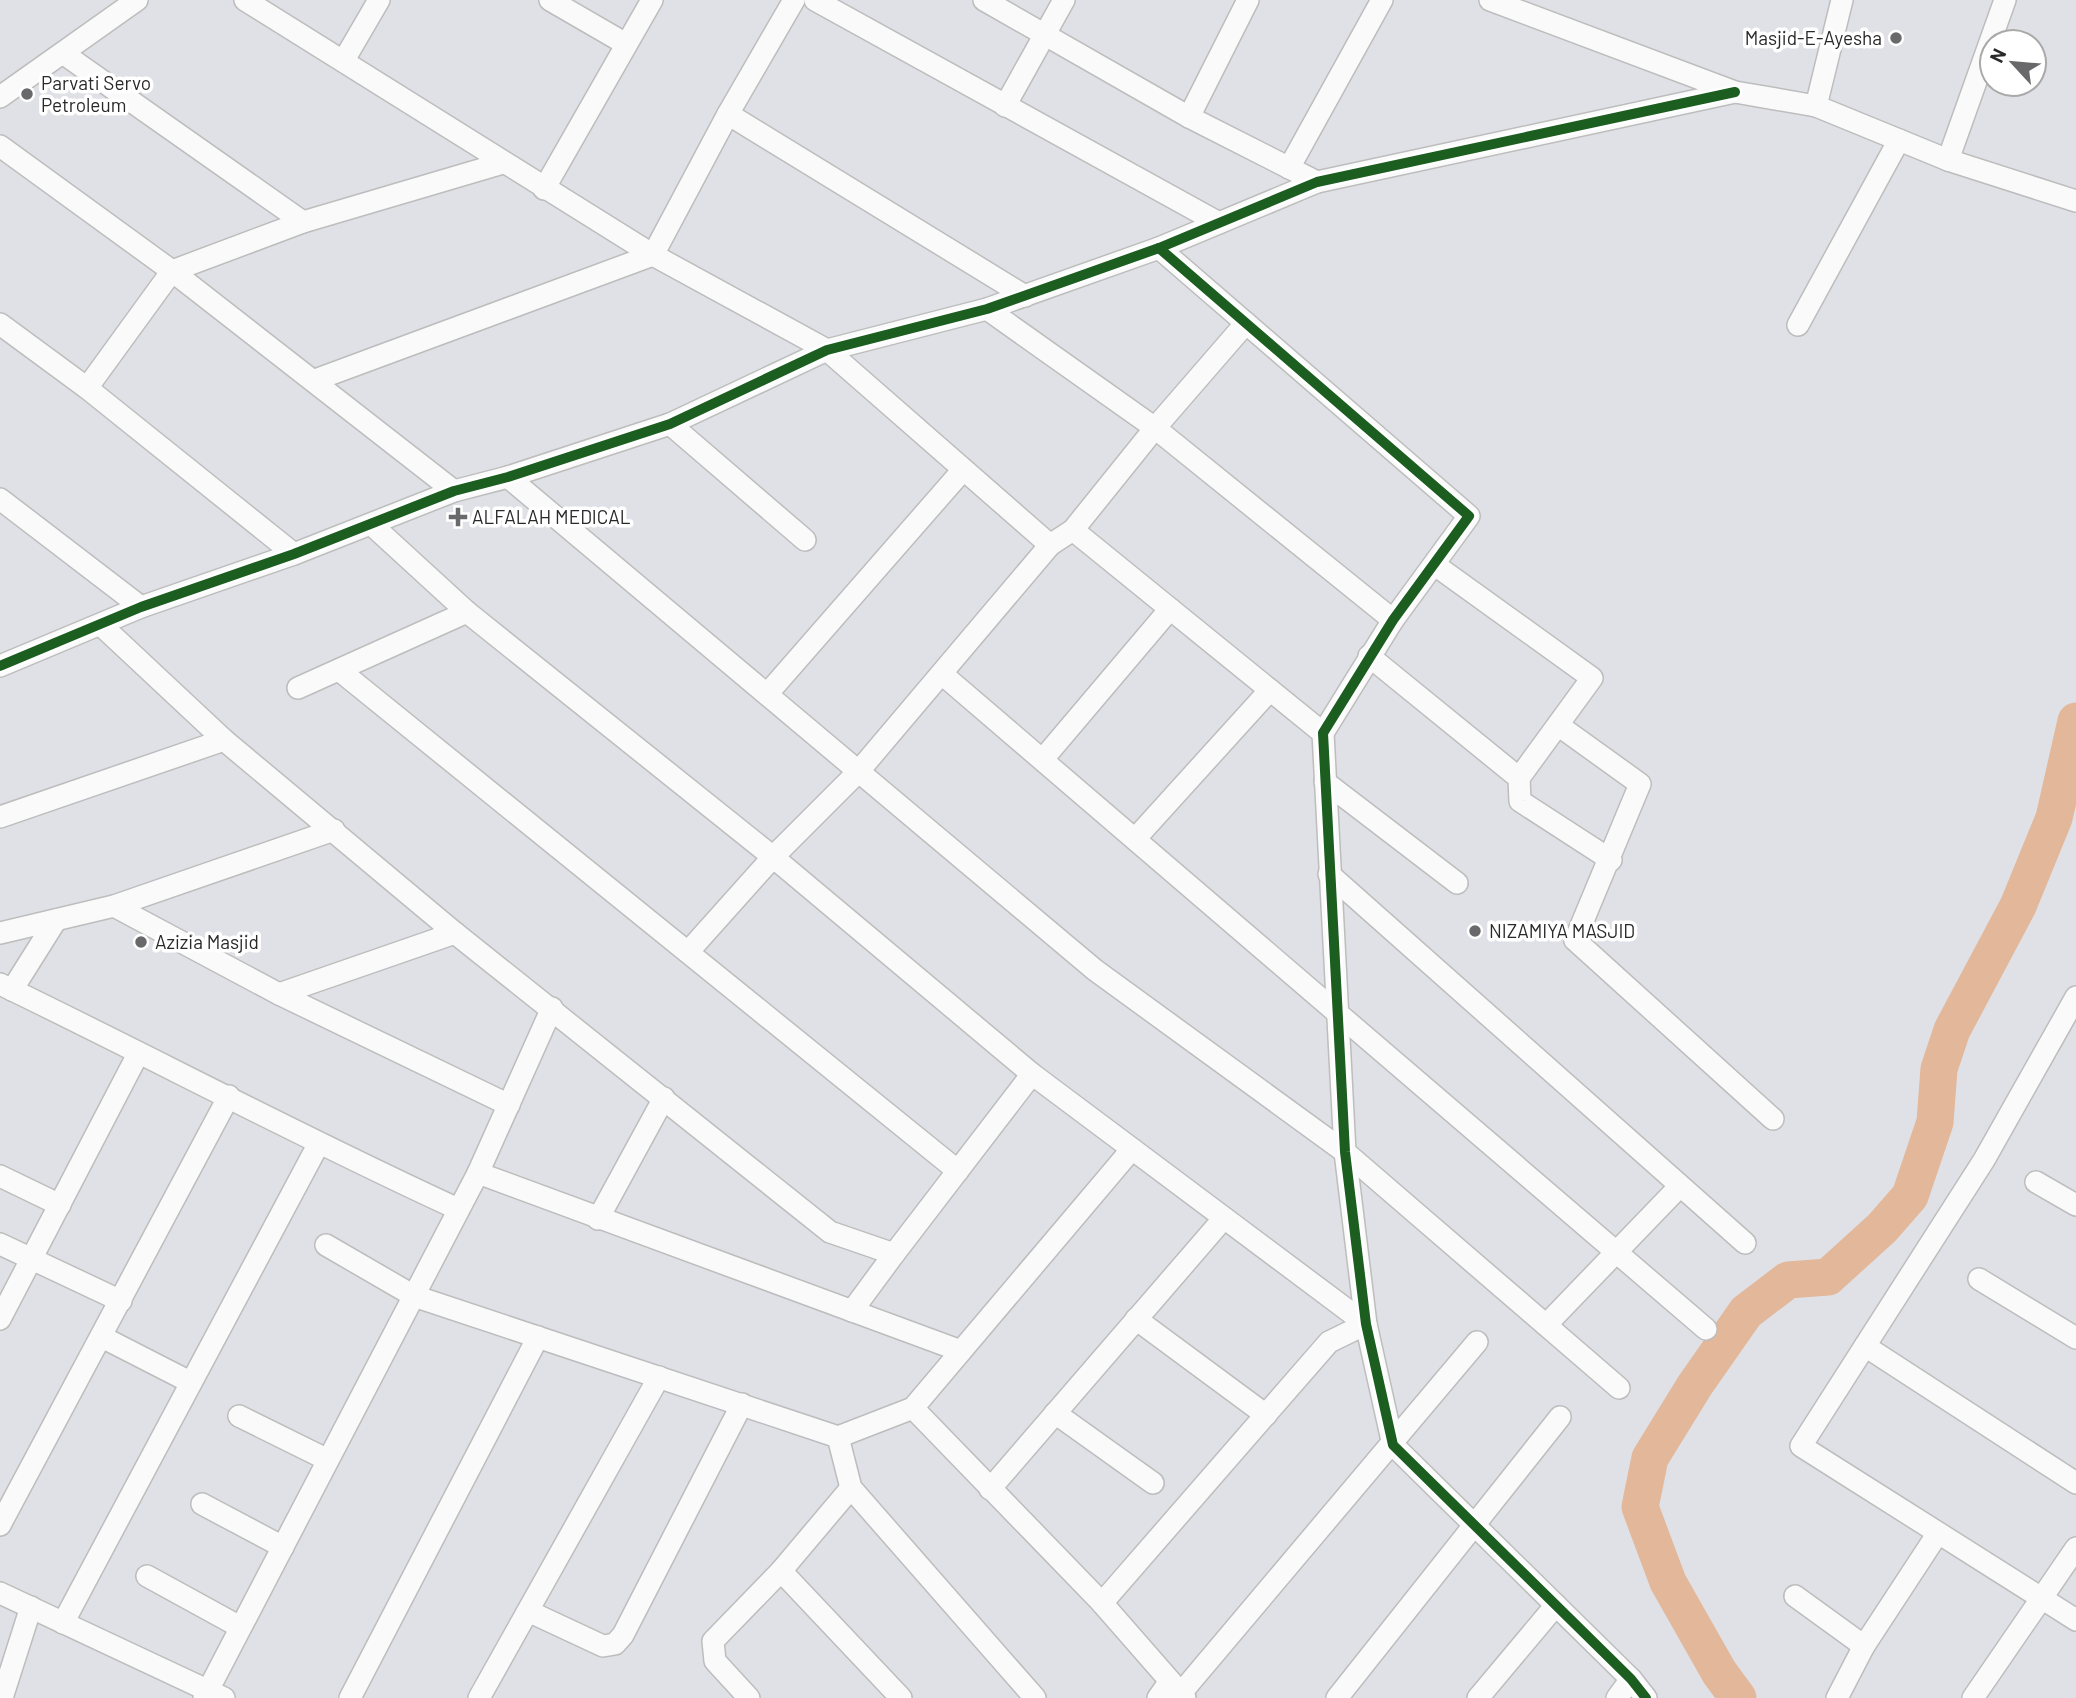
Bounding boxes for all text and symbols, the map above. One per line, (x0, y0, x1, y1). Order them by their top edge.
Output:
place label: Masjid-E-Ayesha (1745, 26, 1882, 49)
north arrow (1978, 28, 2048, 98)
marker: Masjid-E-Ayesha (1888, 30, 1904, 46)
text: N (1984, 45, 2010, 66)
place label: Parvati Servo Petroleum (41, 71, 151, 116)
marker: Parvati Servo Petroleum (19, 86, 35, 102)
place label: ALFALAH MEDICAL (472, 505, 631, 528)
marker: ALFALAH MEDICAL (450, 509, 466, 525)
place label: NIZAMIYA MASJID (1489, 919, 1635, 942)
marker: NIZAMIYA MASJID (1467, 923, 1483, 939)
place label: Azizia Masjid (155, 930, 259, 953)
marker: Azizia Masjid (133, 934, 149, 950)

